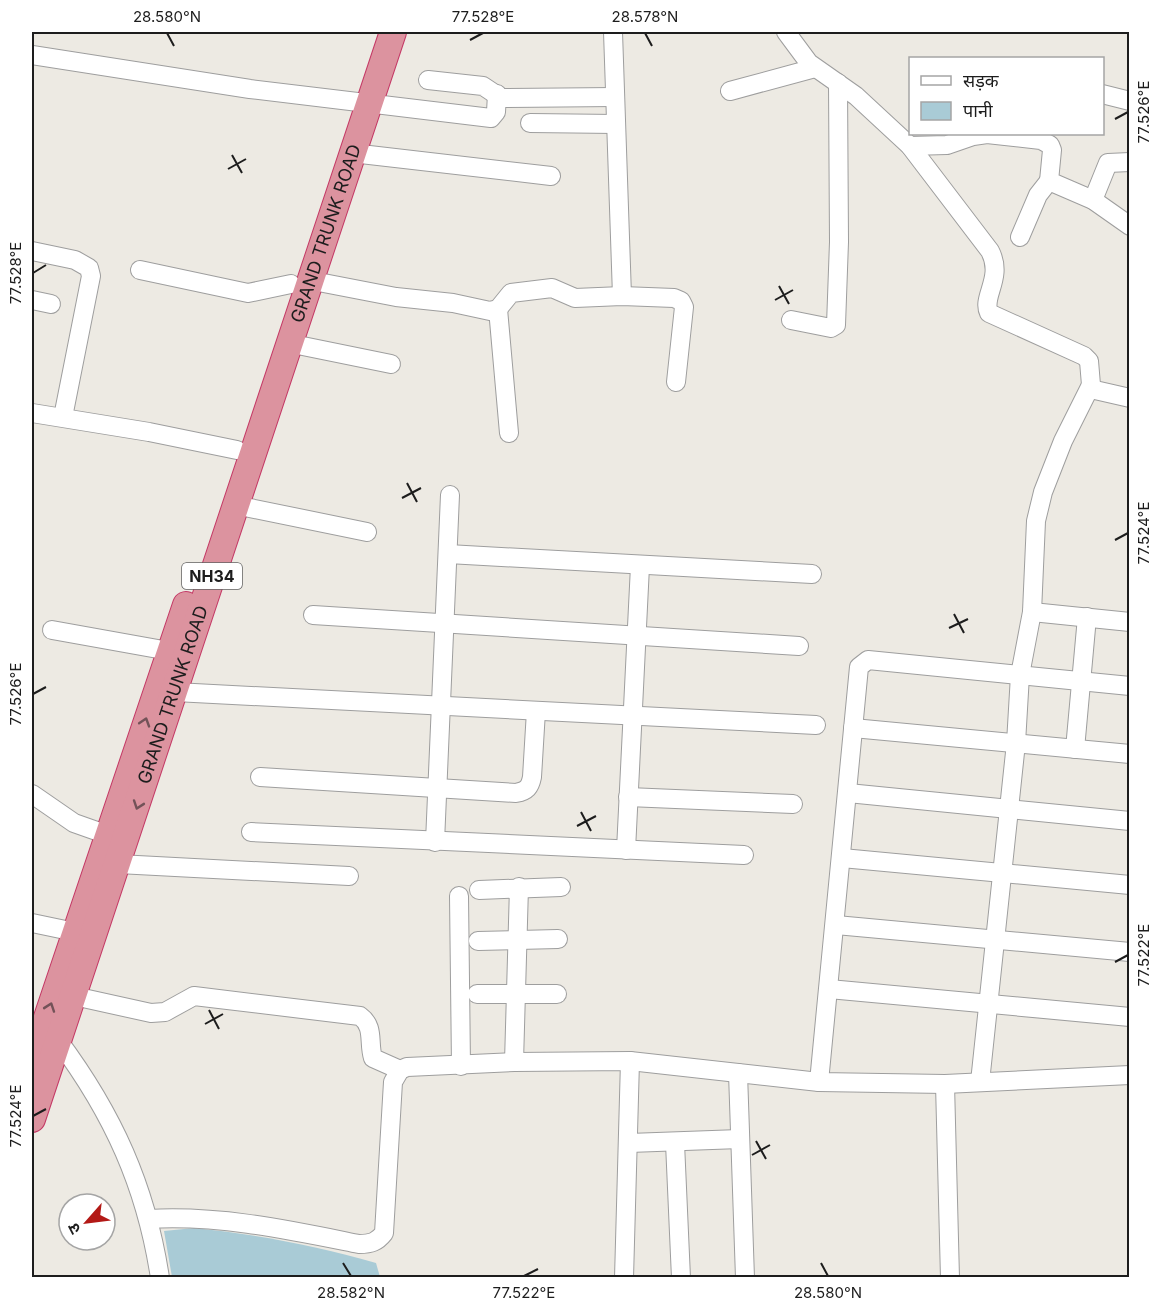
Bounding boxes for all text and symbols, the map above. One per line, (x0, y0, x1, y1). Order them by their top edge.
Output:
text: 28.580°N (133, 7, 201, 26)
text: 77.528°E (452, 7, 514, 26)
text: 28.578°N (612, 7, 678, 26)
legend (909, 57, 1104, 135)
text: सड़क (963, 70, 1000, 91)
text: 77.526°E (1134, 81, 1153, 143)
text: पानी (963, 100, 993, 121)
street label: GRAND TRUNK ROAD (286, 142, 365, 325)
text: 77.528°E (6, 242, 25, 304)
text: 77.524°E (1134, 502, 1153, 564)
road number: NH34 (182, 563, 242, 589)
street label: GRAND TRUNK ROAD (133, 603, 212, 786)
text: 77.526°E (6, 663, 25, 725)
one-way arrow (138, 717, 151, 728)
one-way arrow (132, 799, 145, 810)
text: 77.522°E (1134, 924, 1153, 986)
one-way arrow (43, 1002, 55, 1012)
text: 77.524°E (6, 1085, 25, 1147)
north arrow (57, 1192, 117, 1252)
text: उ (62, 1220, 85, 1238)
text: 28.582°N (317, 1283, 385, 1302)
text: 77.522°E (493, 1283, 555, 1302)
text: 28.580°N (794, 1283, 862, 1302)

